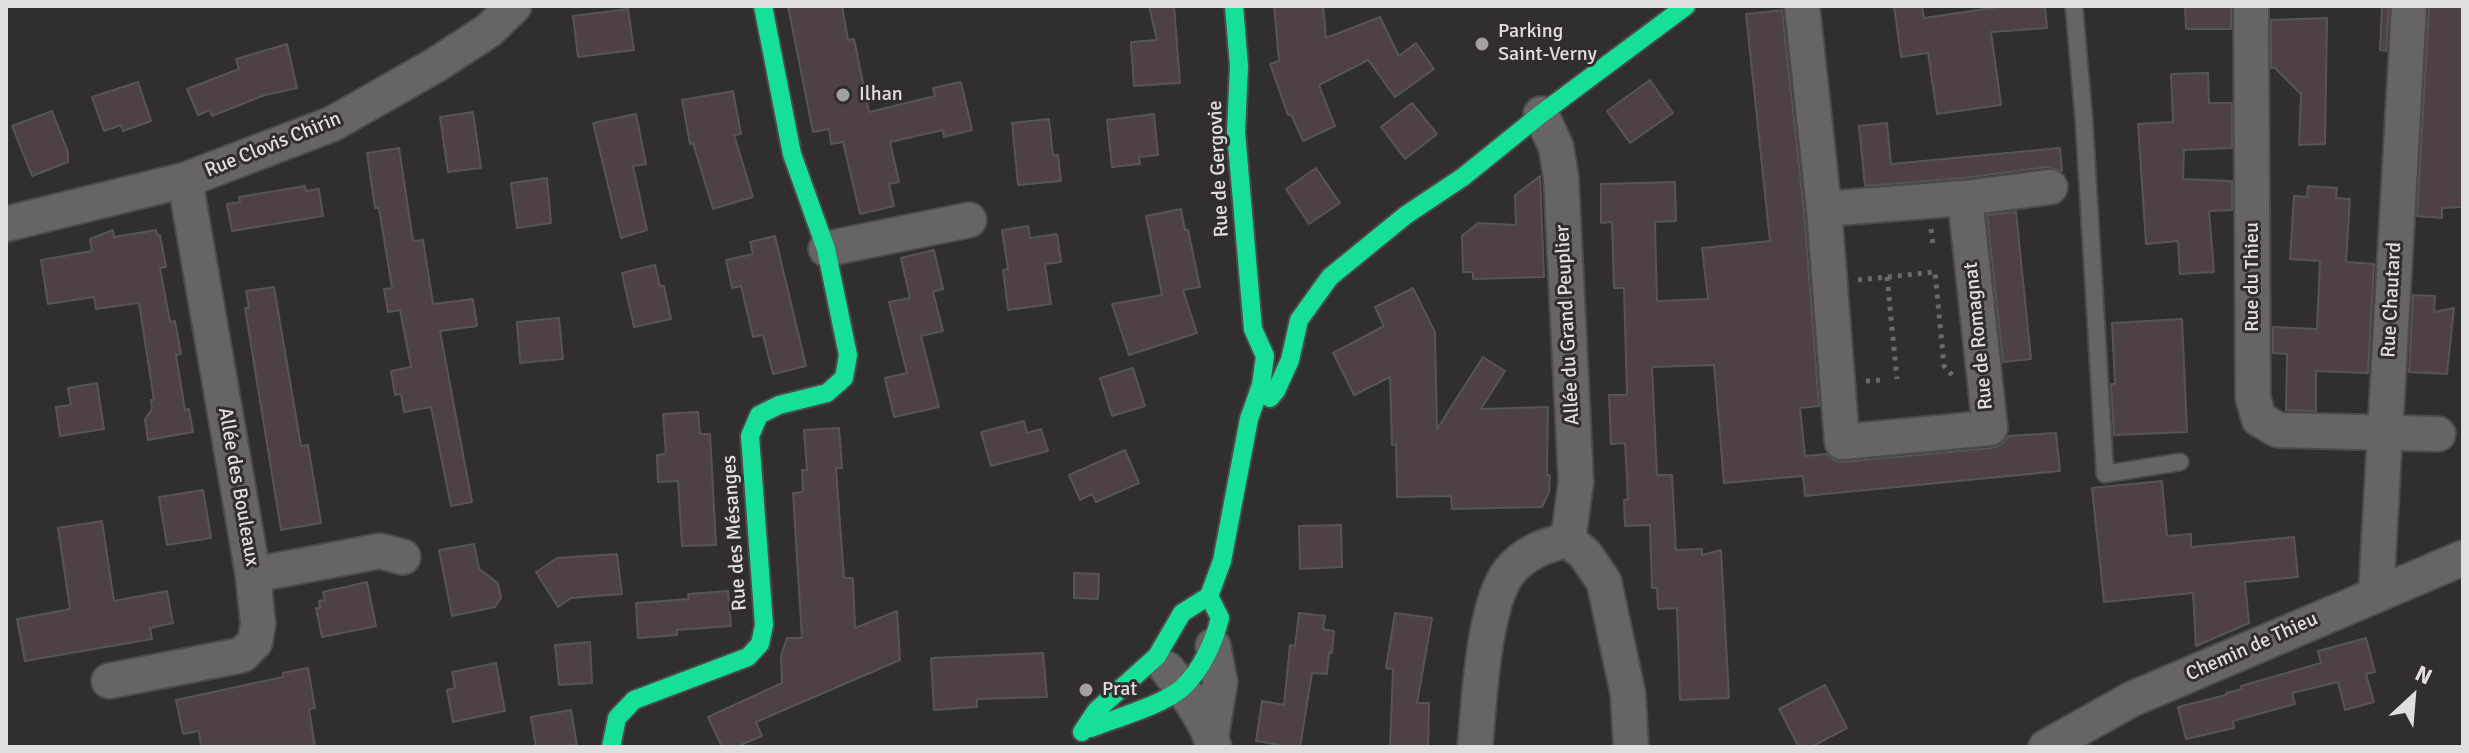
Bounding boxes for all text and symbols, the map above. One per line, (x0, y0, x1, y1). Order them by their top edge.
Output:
place label: Parking Saint-Verny (1498, 20, 1597, 67)
marker: Parking Saint-Verny (1473, 35, 1491, 53)
place label: Ilhan (859, 83, 903, 107)
marker: Ilhan (834, 86, 852, 104)
street label: Rue de Gergovie (1203, 100, 1235, 238)
street label: Rue Clovis Chirin (201, 107, 345, 183)
street label: Rue du Thieu (2241, 222, 2265, 332)
street label: Allée du Grand Peuplier (1551, 224, 1585, 426)
street label: Rue Chautard (2377, 242, 2407, 358)
street label: Rue de Romagnat (1959, 261, 1999, 411)
street label: Allée des Bouleaux (212, 406, 264, 568)
street label: Rue des Mésanges (718, 454, 752, 612)
street label: Chemin de Thieu (2182, 607, 2322, 687)
north arrow (2373, 657, 2453, 737)
text: N (2411, 659, 2437, 690)
place label: Prat (1102, 678, 1137, 702)
marker: Prat (1077, 681, 1095, 699)

